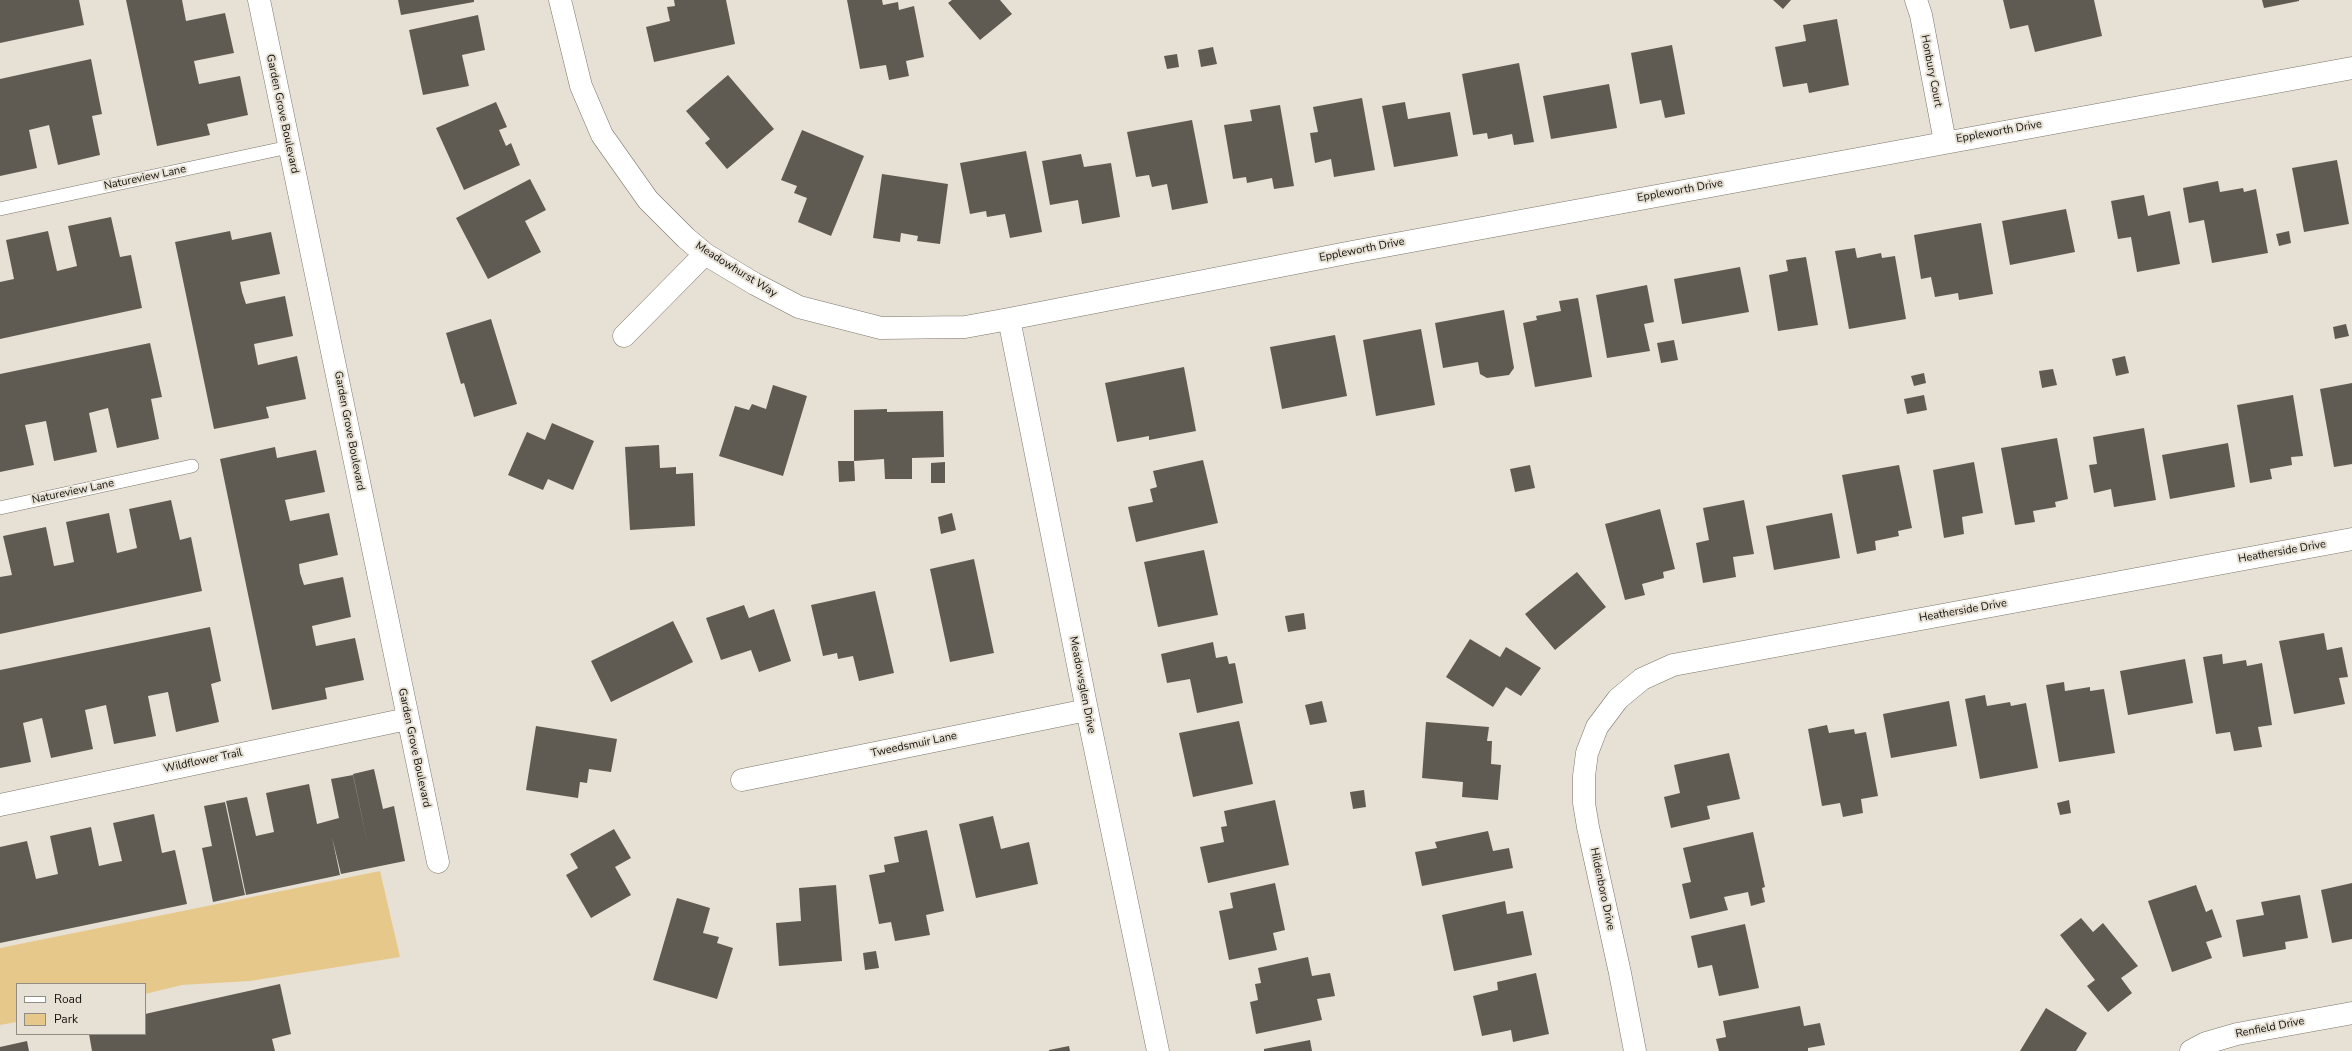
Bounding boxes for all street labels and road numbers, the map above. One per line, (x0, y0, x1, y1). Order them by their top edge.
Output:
street label: Honbury Court (1918, 34, 1944, 108)
street label: Garden Grove Boulevard (263, 53, 301, 175)
street label: Eppleworth Drive (1955, 118, 2043, 146)
street label: Natureview Lane (103, 163, 187, 193)
street label: Eppleworth Drive (1636, 177, 1724, 205)
street label: Eppleworth Drive (1318, 235, 1406, 265)
street label: Meadowhurst Way (693, 240, 779, 300)
street label: Garden Grove Boulevard (331, 370, 367, 492)
street label: Natureview Lane (31, 477, 115, 507)
street label: Heatherside Drive (2237, 538, 2327, 566)
street label: Heatherside Drive (1918, 597, 2008, 625)
street label: Meadowsglen Drive (1066, 635, 1098, 735)
street label: Garden Grove Boulevard (395, 687, 433, 809)
street label: Tweedsmuir Lane (870, 729, 958, 761)
street label: Wildflower Trail (162, 746, 244, 776)
street label: Hildenboro Drive (1587, 847, 1617, 931)
street label: Renfield Drive (2234, 1015, 2306, 1041)

